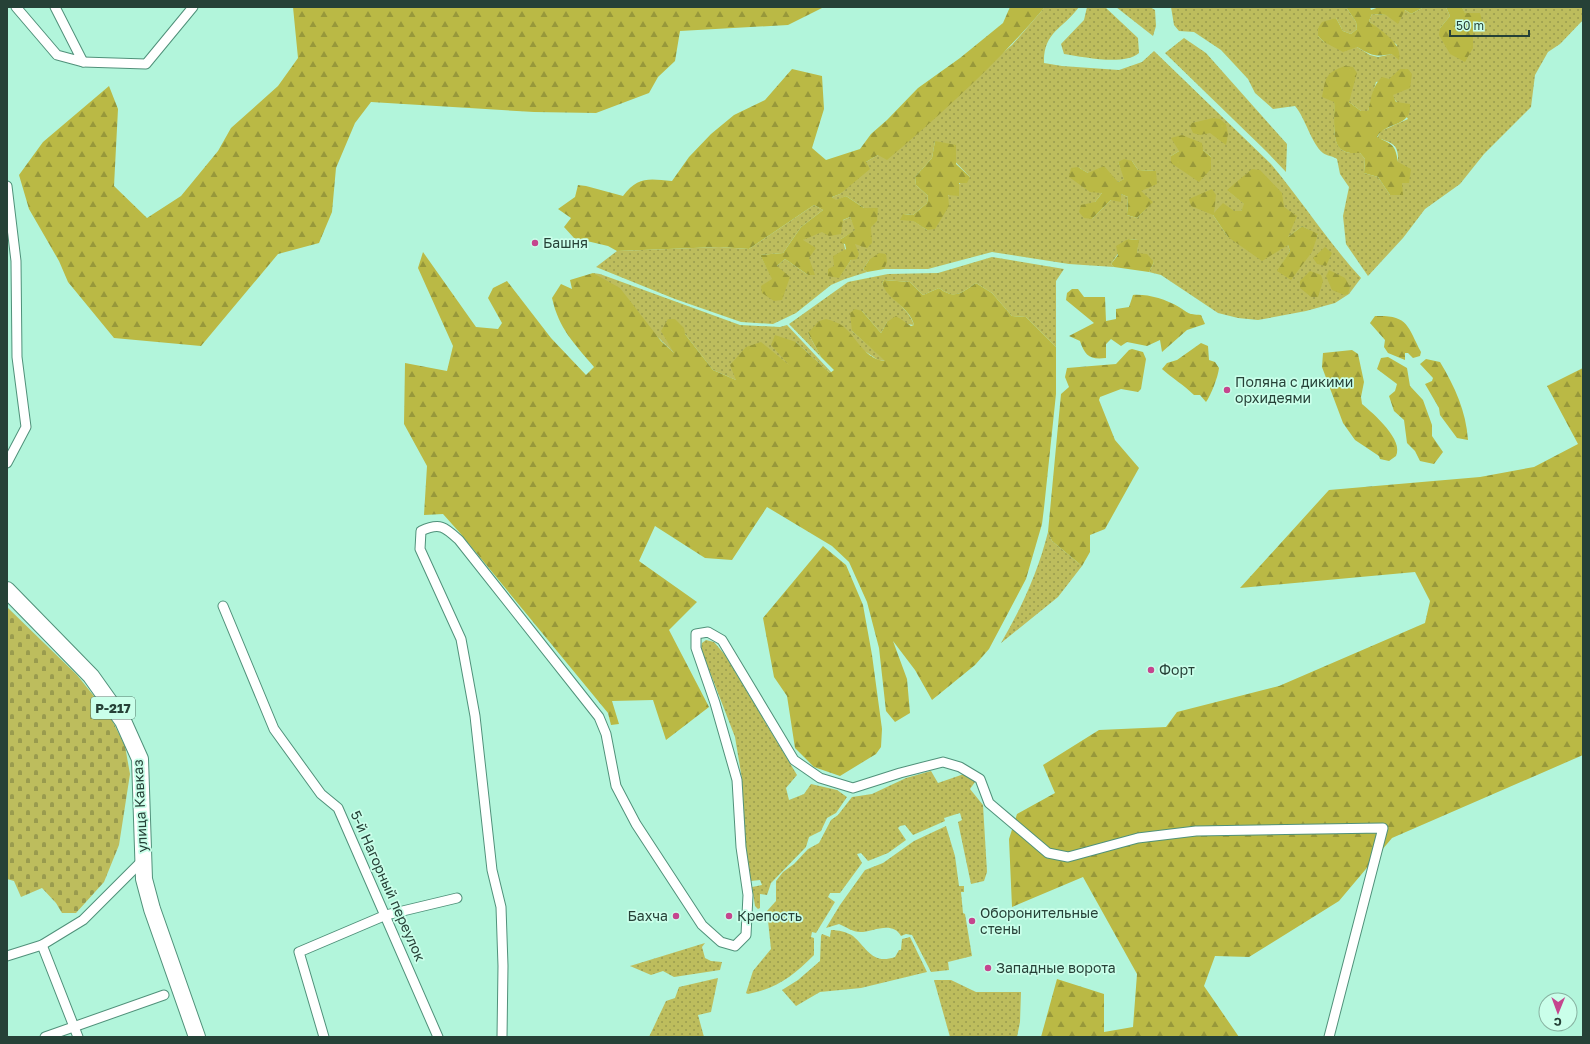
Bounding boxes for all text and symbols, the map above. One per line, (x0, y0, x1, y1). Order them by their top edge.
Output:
scale bar (1450, 12, 1529, 38)
text: 50 m (1456, 18, 1484, 33)
place label: Башня (543, 234, 588, 251)
marker: Башня (530, 238, 540, 248)
place label: Поляна с дикими орхидеями (1235, 373, 1353, 406)
marker: Поляна с дикими орхидеями (1222, 385, 1232, 395)
place label: Форт (1159, 661, 1195, 678)
marker: Форт (1146, 665, 1156, 675)
road number: Р-217 (91, 697, 135, 719)
street label: улица Кавказ (129, 759, 150, 853)
street label: 5-й Нагорный переулок (347, 808, 429, 964)
place label: Оборонительные стены (980, 904, 1098, 937)
place label: Бахча (628, 907, 668, 924)
place label: Крепость (737, 907, 802, 924)
marker: Бахча (671, 911, 681, 921)
marker: Крепость (724, 911, 734, 921)
marker: Оборонительные стены (967, 916, 977, 926)
place label: Западные ворота (996, 959, 1116, 976)
marker: Западные ворота (983, 963, 993, 973)
north arrow (1538, 992, 1578, 1032)
text: С (1554, 1016, 1562, 1029)

